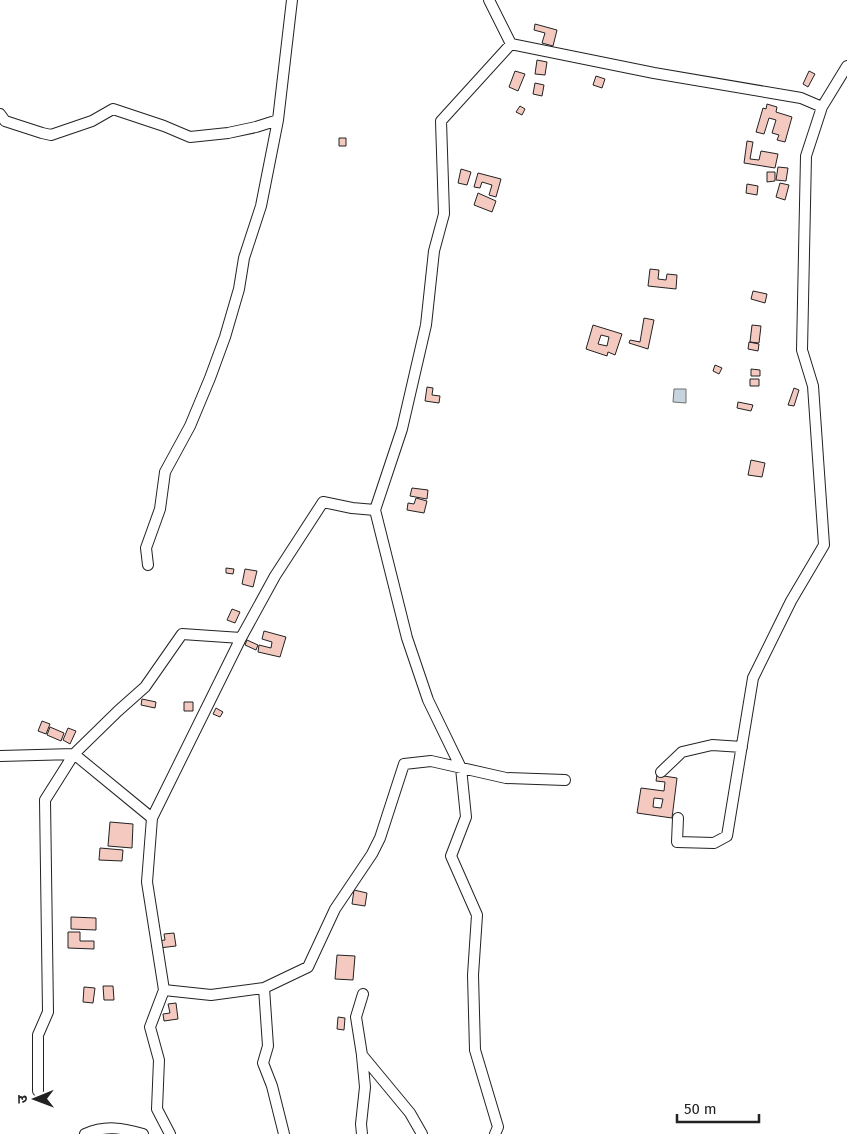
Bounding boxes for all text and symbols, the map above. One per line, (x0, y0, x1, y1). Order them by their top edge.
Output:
north arrow (10, 1074, 60, 1124)
scale bar (677, 1092, 760, 1124)
text: उ (14, 1094, 31, 1103)
text: 50 m (684, 1100, 717, 1118)

